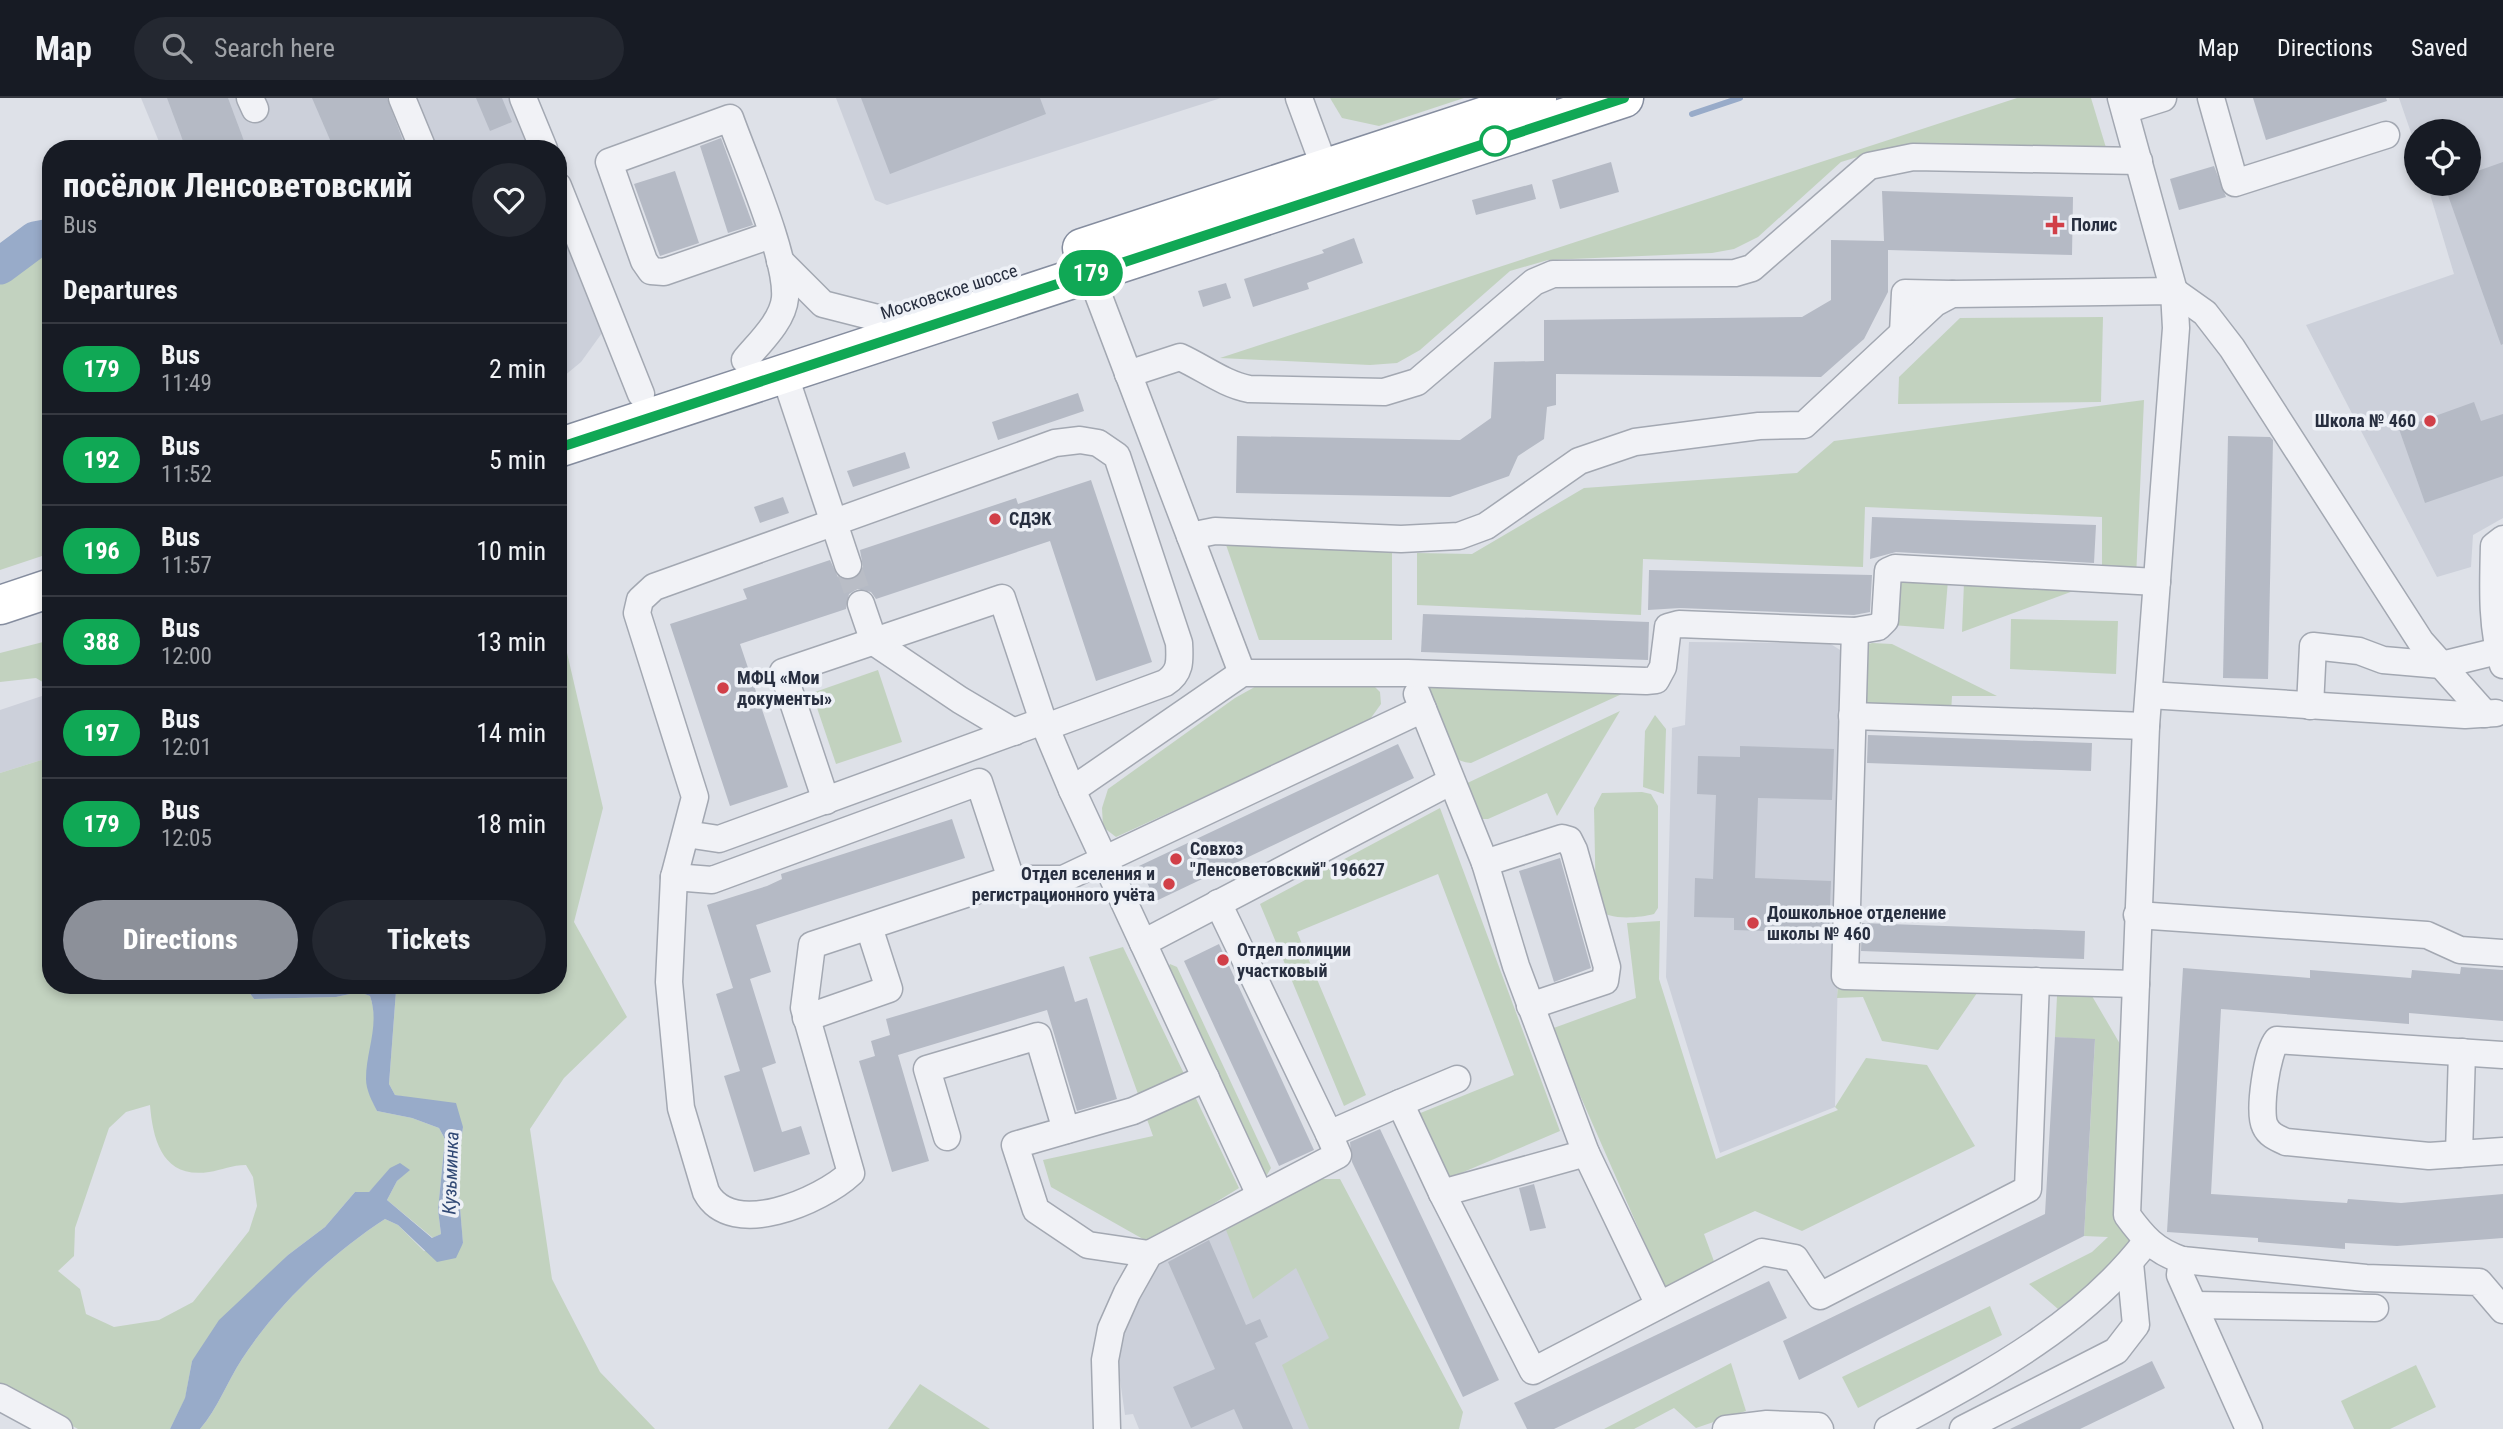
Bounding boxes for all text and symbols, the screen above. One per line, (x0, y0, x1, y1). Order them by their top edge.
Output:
search box (134, 17, 624, 80)
text: Map (35, 29, 92, 68)
icon: search (158, 29, 196, 67)
text: Search here (214, 33, 335, 63)
text: Map (2198, 34, 2239, 62)
text: Directions (2277, 34, 2373, 62)
text: Saved (2411, 34, 2468, 62)
map controls (2404, 119, 2481, 196)
button: locate (2404, 119, 2481, 196)
unlabelled marker (1480, 126, 1510, 156)
button: heart (472, 163, 546, 237)
text: посёлок Ленсоветовский (63, 166, 412, 205)
text: Bus (63, 212, 97, 239)
place label: Полис (2071, 214, 2117, 235)
marker: Полис (2045, 215, 2065, 235)
line badge: 179 (1051, 250, 1131, 296)
street label: Московское шоссе (878, 259, 1020, 324)
text: 179 (1073, 259, 1109, 287)
text: Departures (63, 275, 178, 305)
text: Bus (161, 340, 200, 370)
text: 2 min (489, 354, 546, 384)
text: 179 (83, 355, 120, 383)
text: 11:49 (161, 370, 212, 397)
place label: Школа № 460 (2315, 410, 2416, 431)
marker: Школа № 460 (2422, 413, 2438, 429)
text: Bus (161, 431, 200, 461)
text: 5 min (489, 445, 546, 475)
text: 192 (83, 446, 120, 474)
text: 11:52 (161, 461, 212, 488)
place label: СДЭК (1009, 508, 1052, 529)
marker: СДЭК (987, 511, 1003, 527)
text: Bus (161, 522, 200, 552)
text: 10 min (476, 536, 546, 566)
text: 196 (83, 537, 120, 565)
text: 11:57 (161, 552, 212, 579)
text: Bus (161, 613, 200, 643)
text: 13 min (476, 627, 546, 657)
text: 388 (83, 628, 120, 656)
text: 12:00 (161, 643, 212, 670)
place label: МФЦ «Мои документы» (737, 667, 832, 709)
marker: МФЦ «Мои документы» (715, 680, 731, 696)
text: Bus (161, 704, 200, 734)
text: 14 min (476, 718, 546, 748)
text: 197 (83, 719, 120, 747)
text: 12:01 (161, 734, 212, 761)
text: Bus (161, 795, 200, 825)
text: 18 min (476, 809, 546, 839)
text: 179 (83, 810, 120, 838)
text: 12:05 (161, 825, 212, 852)
place label: Совхоз "Ленсоветовский" 196627 (1190, 838, 1385, 880)
marker: Совхоз "Ленсоветовский" 196627 (1168, 851, 1184, 867)
place label: Отдел вселения и регистрационного учёта (972, 863, 1155, 905)
marker: Отдел вселения и регистрационного учёта (1161, 876, 1177, 892)
button: Directions (63, 900, 298, 980)
button: Tickets (312, 900, 546, 980)
place label: Дошкольное отделение школы № 460 (1767, 902, 1946, 944)
marker: Дошкольное отделение школы № 460 (1745, 915, 1761, 931)
place label: Отдел полиции участковый (1237, 939, 1351, 981)
marker: Отдел полиции участковый (1215, 952, 1231, 968)
water label: Кузьминка (438, 1131, 463, 1215)

